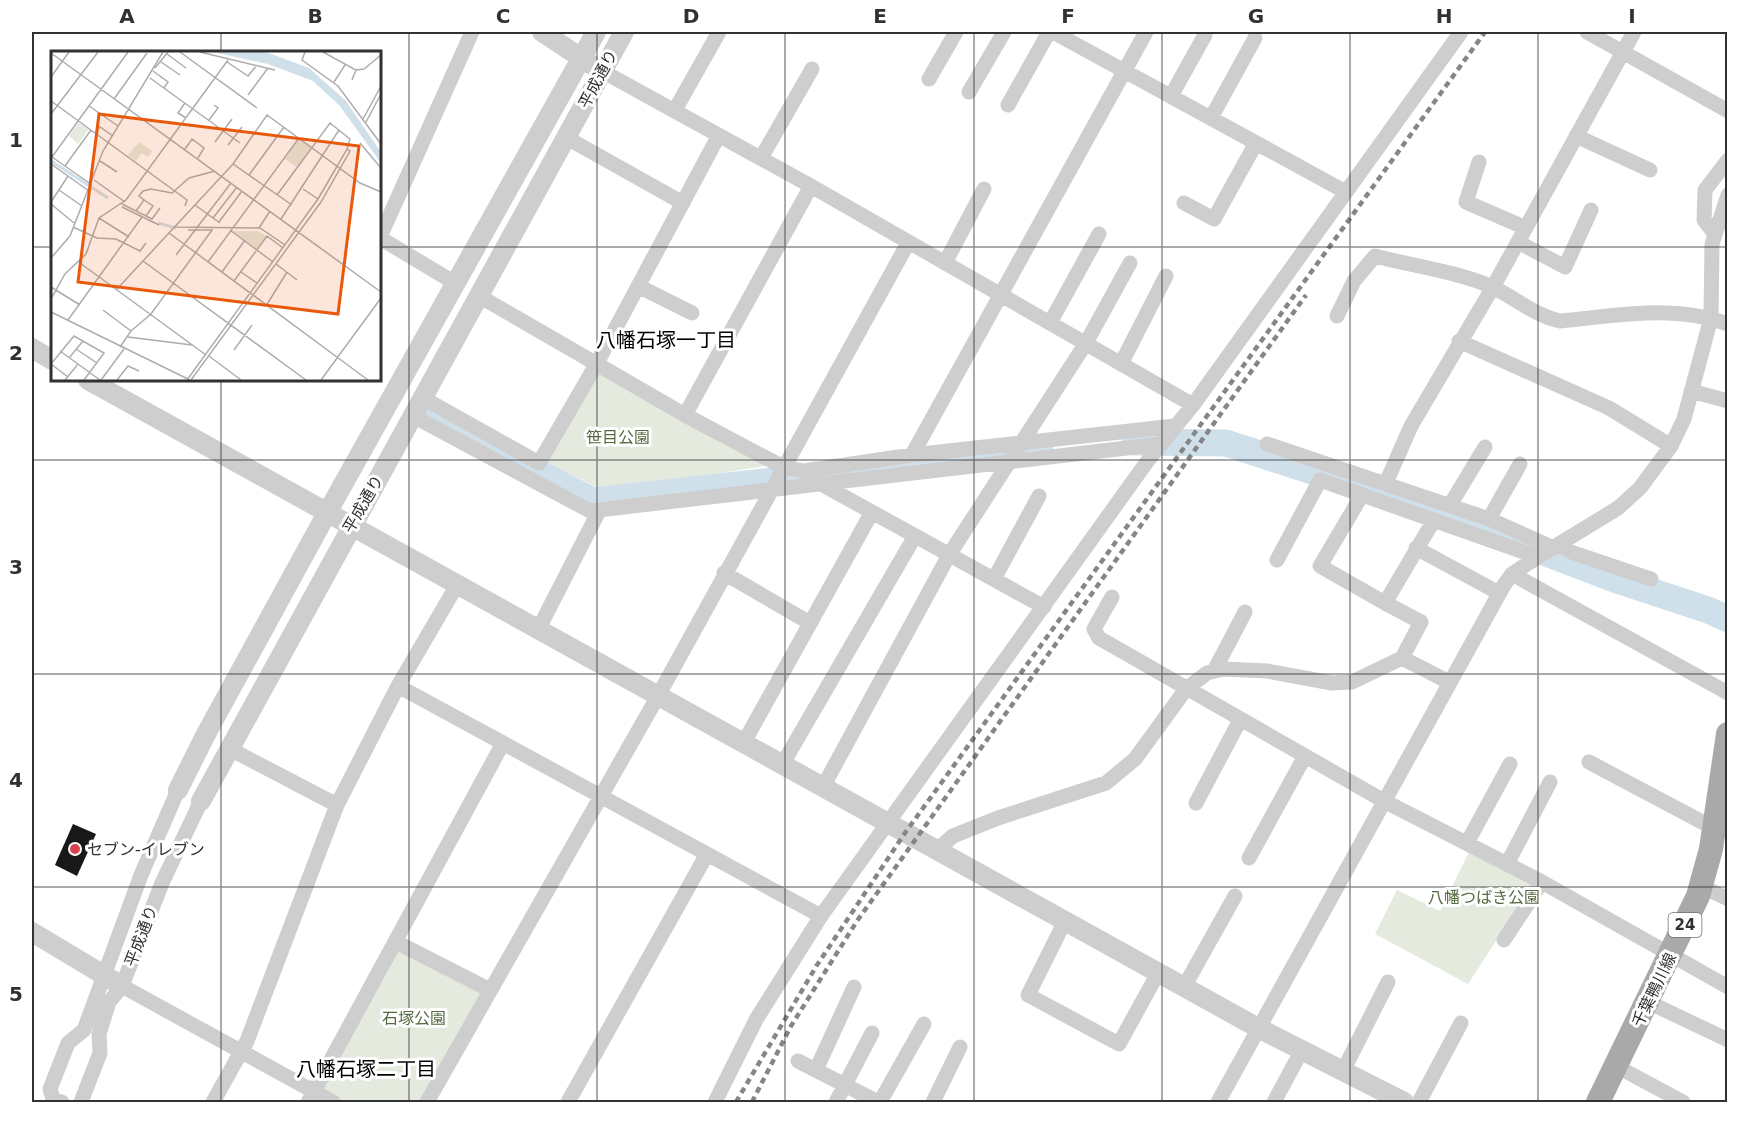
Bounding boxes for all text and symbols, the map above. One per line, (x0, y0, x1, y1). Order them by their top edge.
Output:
text: A (119, 4, 135, 28)
text: B (307, 4, 323, 28)
text: C (496, 4, 510, 28)
text: D (683, 4, 699, 28)
text: E (873, 4, 887, 28)
text: F (1061, 4, 1075, 28)
text: G (1248, 4, 1264, 28)
text: H (1436, 4, 1452, 28)
text: I (1628, 4, 1636, 28)
street label: 平成通り (575, 46, 621, 112)
inset map (51, 51, 381, 381)
text: 1 (9, 128, 23, 152)
district label: 八幡石塚一丁目 (596, 328, 736, 352)
text: 2 (9, 341, 23, 365)
park label: 笹目公園 (586, 428, 650, 447)
street label: 平成通り (339, 472, 387, 536)
text: 3 (9, 555, 23, 579)
text: 4 (9, 768, 23, 792)
place label: セブン-イレブン (87, 840, 205, 859)
marker: セブン-イレブン (68, 842, 82, 856)
park label: 八幡つばき公園 (1428, 888, 1540, 907)
street label: 平成通り (121, 903, 161, 969)
road number: 24 (1668, 913, 1702, 937)
street label: 千葉鴨川線 (1628, 950, 1680, 1030)
text: 5 (9, 982, 23, 1006)
park label: 石塚公園 (382, 1009, 446, 1028)
district label: 八幡石塚二丁目 (296, 1057, 436, 1081)

